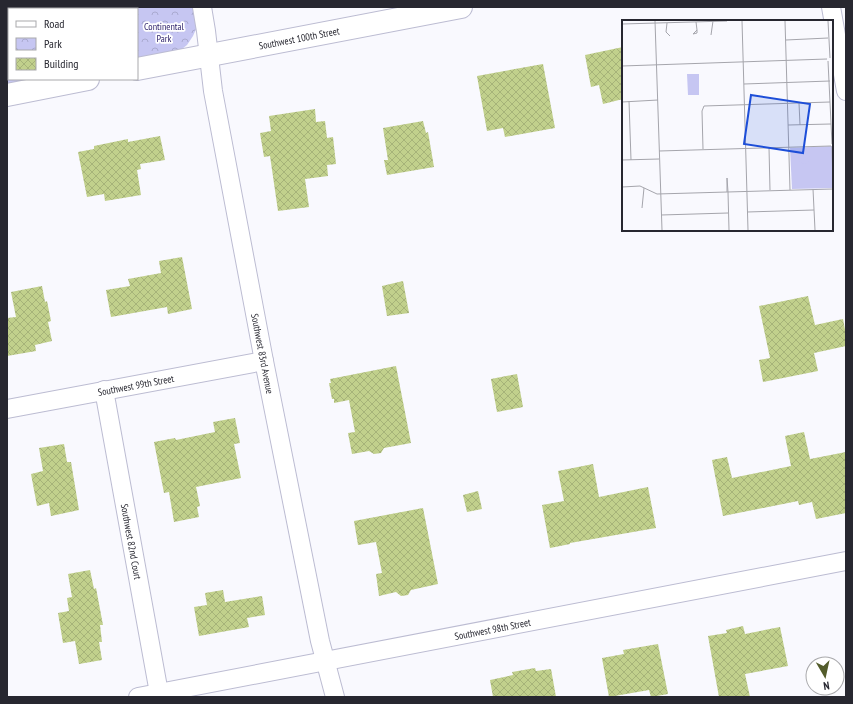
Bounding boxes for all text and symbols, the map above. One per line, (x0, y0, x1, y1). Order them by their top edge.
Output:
legend (8, 8, 138, 80)
text: Road (44, 16, 64, 31)
park label: Continental Park (144, 20, 185, 45)
inset map (622, 20, 833, 231)
street label: Southwest 100th Street (258, 24, 341, 52)
text: Park (44, 36, 62, 51)
text: Building (44, 56, 79, 71)
street label: Southwest 83rd Avenue (249, 312, 277, 395)
street label: Southwest 99th Street (97, 371, 175, 398)
street label: Southwest 82nd Court (118, 503, 145, 581)
street label: Southwest 98th Street (453, 615, 532, 643)
north arrow (805, 656, 845, 696)
text: N (822, 678, 831, 693)

